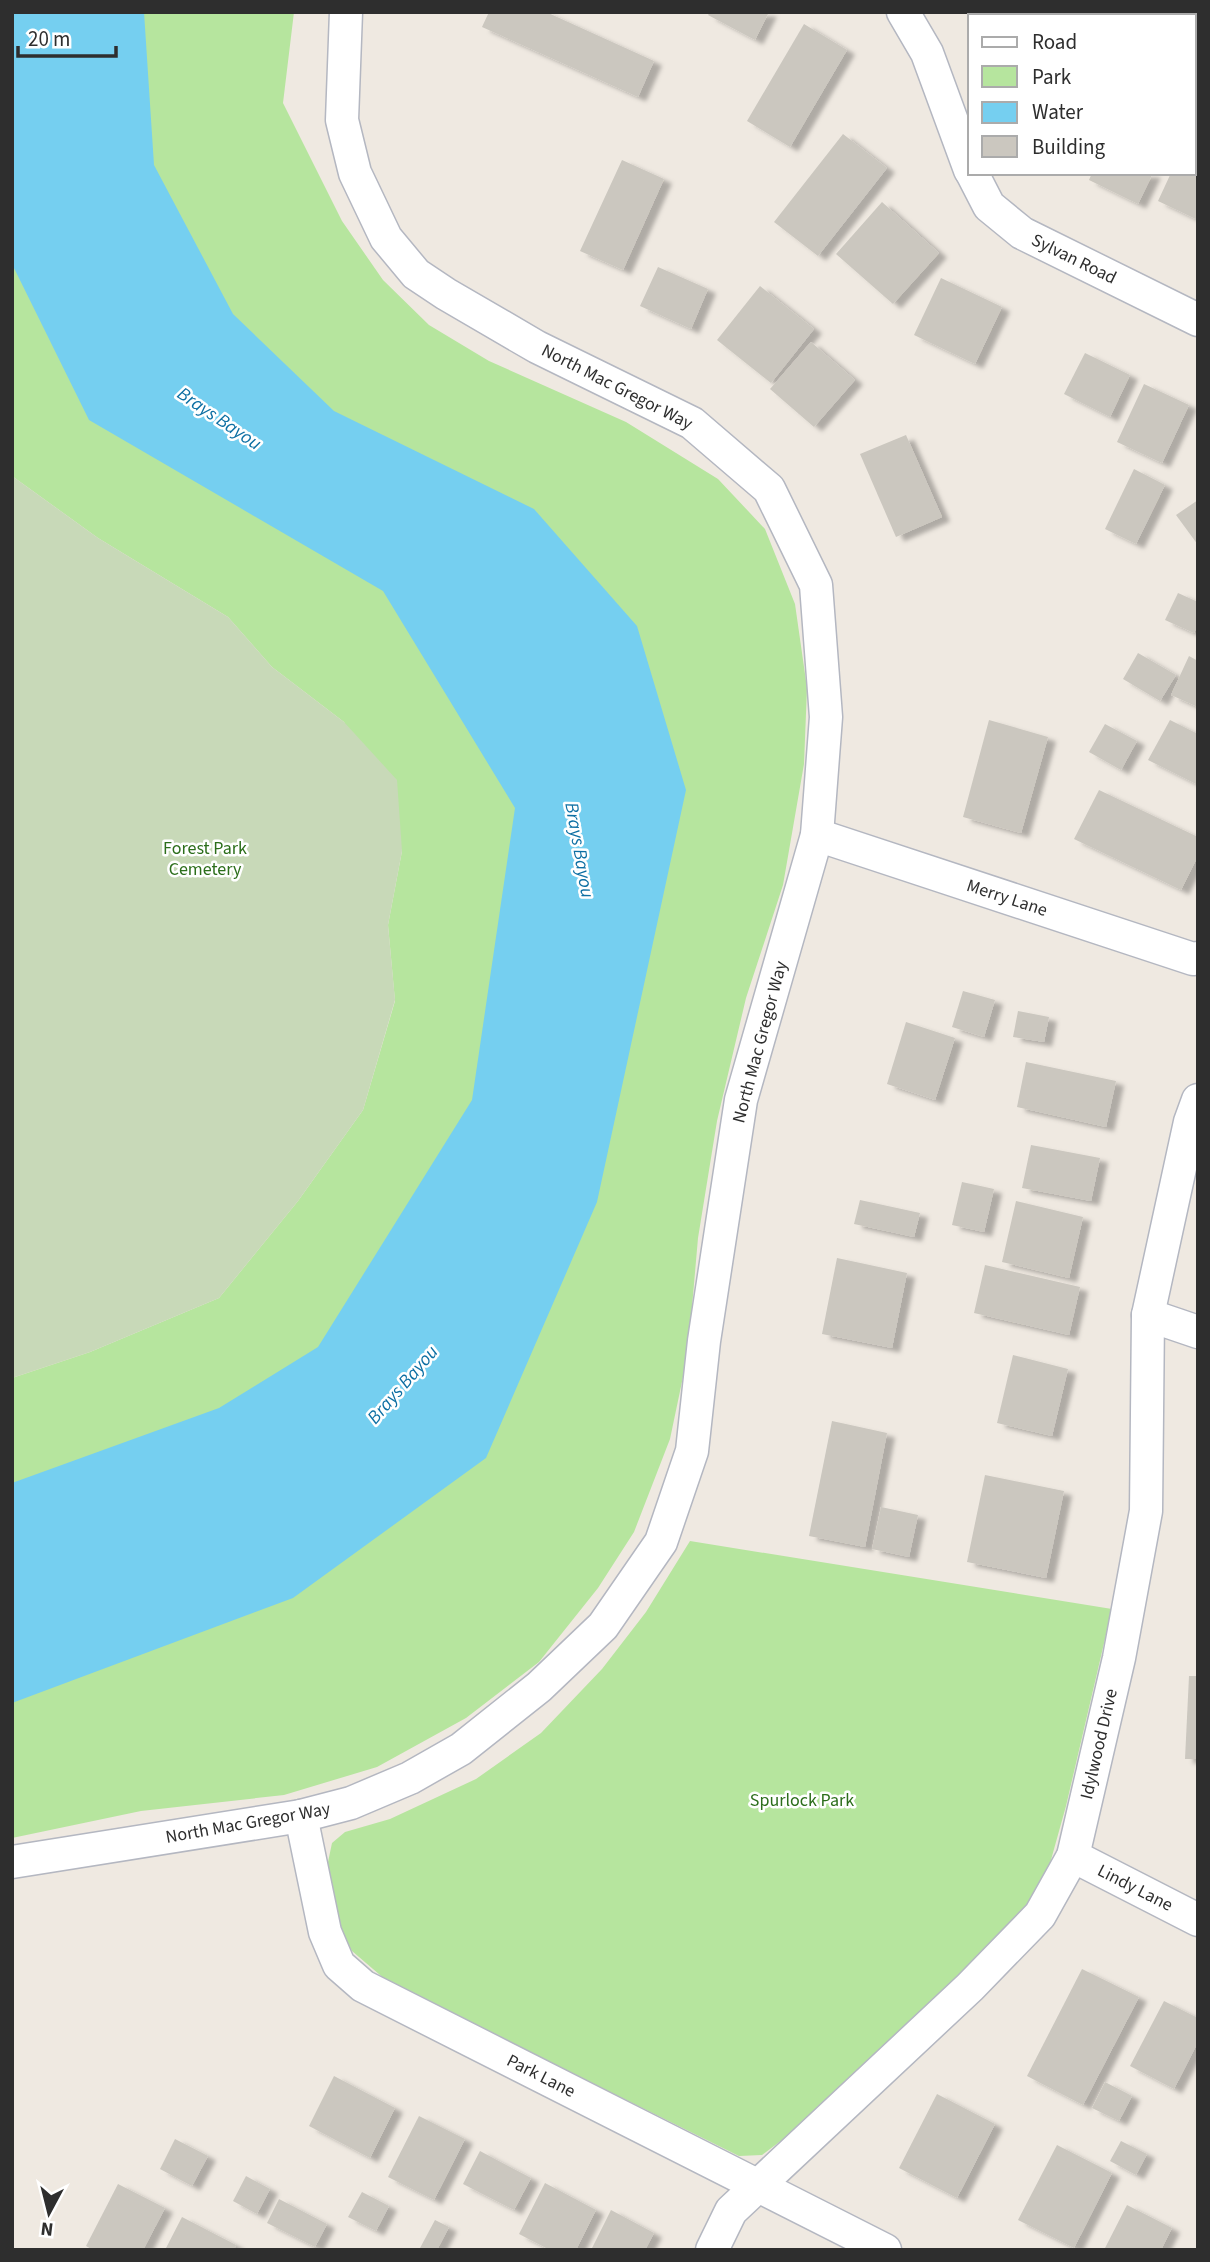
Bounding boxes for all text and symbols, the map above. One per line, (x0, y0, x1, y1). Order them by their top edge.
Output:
scale bar (18, 14, 116, 58)
legend (968, 14, 1196, 175)
text: 20 m (28, 24, 70, 54)
text: Road (1032, 27, 1077, 57)
text: Park (1032, 62, 1072, 92)
text: Water (1032, 97, 1084, 127)
text: Building (1032, 132, 1106, 162)
street label: Sylvan Road (1027, 228, 1121, 290)
street label: North Mac Gregor Way (537, 338, 697, 436)
water label: Brays Bayou (172, 381, 267, 457)
water label: Brays Bayou (557, 800, 601, 900)
park label: Forest Park Cemetery (163, 836, 247, 882)
street label: Merry Lane (963, 873, 1051, 923)
street label: North Mac Gregor Way (726, 958, 794, 1126)
water label: Brays Bayou (361, 1340, 445, 1430)
street label: Idylwood Drive (1074, 1686, 1124, 1802)
park label: Spurlock Park (750, 1788, 854, 1813)
street label: North Mac Gregor Way (164, 1796, 333, 1850)
street label: Lindy Lane (1093, 1858, 1177, 1918)
street label: Park Lane (502, 2048, 580, 2104)
north arrow (14, 2178, 84, 2248)
text: N (39, 2214, 55, 2243)

